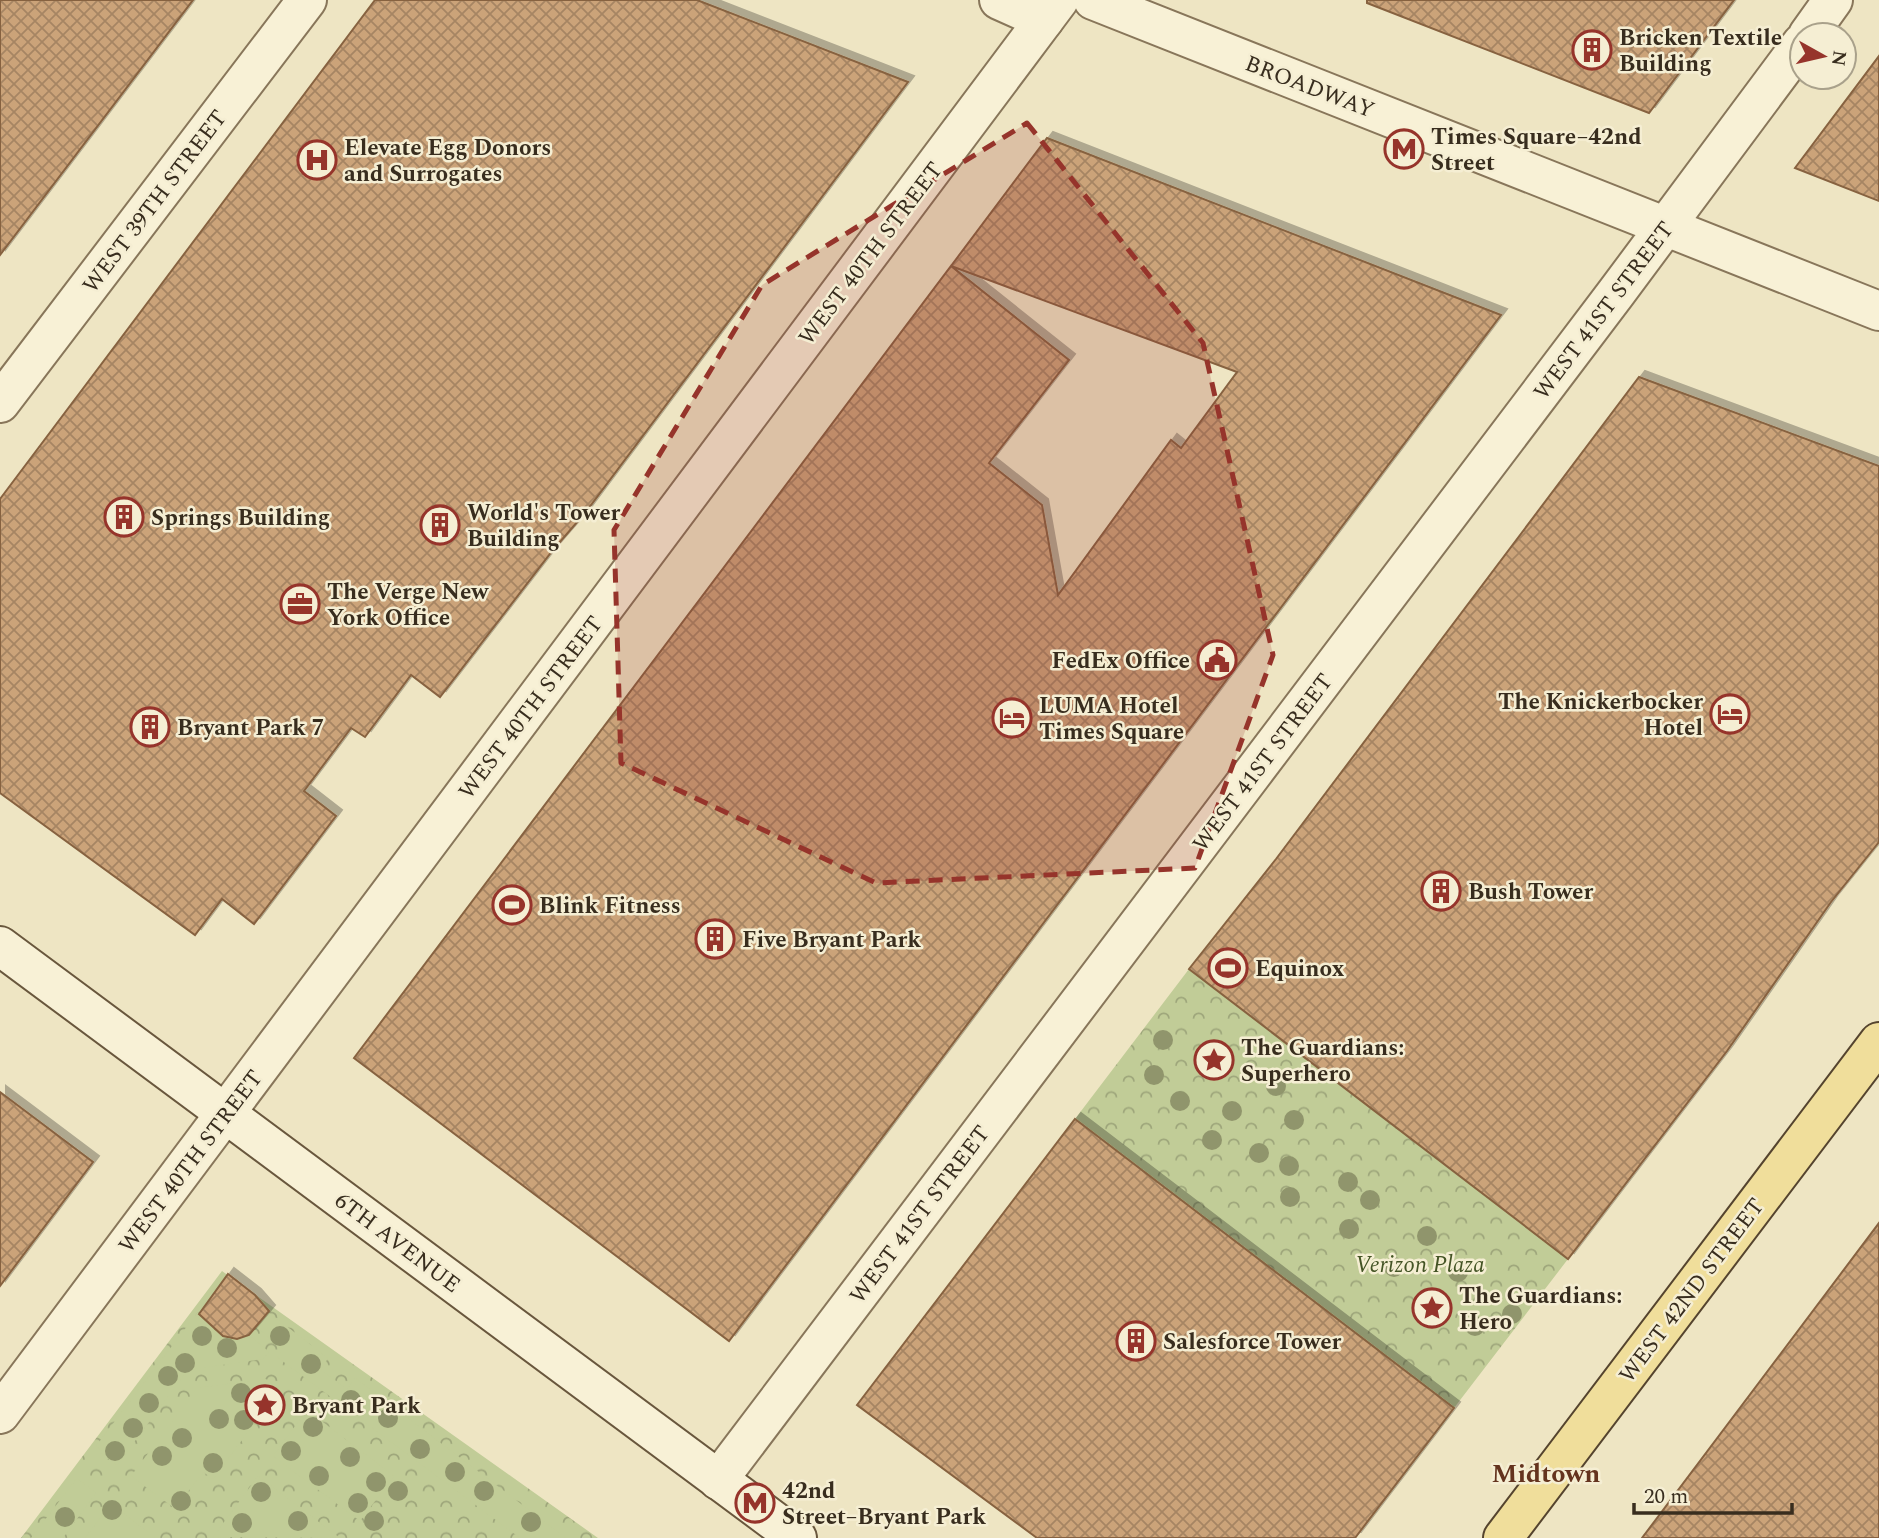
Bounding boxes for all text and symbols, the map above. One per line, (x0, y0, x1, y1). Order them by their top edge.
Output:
place label: Bricken Textile Building (1619, 21, 1782, 82)
north arrow (1788, 21, 1858, 91)
building icon: Bricken Textile Building (1571, 29, 1613, 71)
street label: BROADWAY (1240, 47, 1379, 128)
text: N (1823, 48, 1854, 68)
street label: WEST 39TH STREET (74, 103, 236, 301)
place label: Times Square–42nd Street (1431, 120, 1642, 181)
metro station icon: Times Square–42nd Street (1383, 128, 1425, 170)
place label: Elevate Egg Donors and Surrogates (344, 131, 551, 192)
hospital icon: Elevate Egg Donors and Surrogates (296, 139, 338, 181)
street label: WEST 40TH STREET (790, 155, 952, 353)
street label: WEST 41ST STREET (1525, 214, 1683, 408)
building icon: Springs Building (103, 496, 145, 538)
place label: World's Tower Building (467, 496, 621, 557)
place label: Springs Building (151, 501, 330, 536)
building icon: World's Tower Building (419, 504, 461, 546)
place label: The Verge New York Office (327, 575, 490, 636)
office icon: The Verge New York Office (279, 583, 321, 625)
street label: WEST 40TH STREET (450, 609, 612, 807)
public building icon: FedEx Office (1196, 639, 1238, 681)
place label: FedEx Office (1051, 644, 1190, 679)
street label: WEST 41ST STREET (1184, 666, 1342, 860)
place label: The Knickerbocker Hotel (1498, 685, 1703, 746)
place label: LUMA Hotel Times Square (1039, 689, 1184, 750)
hotel icon: The Knickerbocker Hotel (1709, 693, 1751, 735)
hotel icon: LUMA Hotel Times Square (991, 697, 1033, 739)
building icon: Bryant Park 7 (129, 706, 171, 748)
place label: Bryant Park 7 (177, 711, 324, 746)
building icon: Bush Tower (1420, 870, 1462, 912)
place label: Bush Tower (1468, 875, 1593, 910)
sports icon: Blink Fitness (491, 884, 533, 926)
place label: Blink Fitness (539, 889, 681, 924)
building icon: Five Bryant Park (694, 918, 736, 960)
place label: Five Bryant Park (742, 923, 921, 958)
sports icon: Equinox (1207, 947, 1249, 989)
place label: Equinox (1255, 952, 1345, 987)
place label: The Guardians: Superhero (1241, 1031, 1404, 1092)
place icon: The Guardians: Superhero (1193, 1039, 1235, 1081)
street label: WEST 40TH STREET (110, 1063, 272, 1261)
street label: WEST 41ST STREET (841, 1118, 999, 1312)
street label: 6TH AVENUE (327, 1184, 468, 1302)
street label: WEST 42ND STREET (1611, 1191, 1774, 1391)
park label: Verizon Plaza (1355, 1248, 1485, 1283)
place label: The Guardians: Hero (1459, 1279, 1622, 1340)
place icon: The Guardians: Hero (1411, 1287, 1453, 1329)
building icon: Salesforce Tower (1115, 1320, 1157, 1362)
place label: Salesforce Tower (1163, 1325, 1342, 1360)
place icon: Bryant Park (244, 1384, 286, 1426)
place label: Bryant Park (292, 1389, 421, 1424)
district label: Midtown (1492, 1454, 1600, 1494)
scale bar (1634, 1472, 1792, 1516)
place label: 42nd Street–Bryant Park (782, 1474, 986, 1535)
text: 20 m (1644, 1481, 1688, 1513)
metro station icon: 42nd Street–Bryant Park (734, 1482, 776, 1524)

